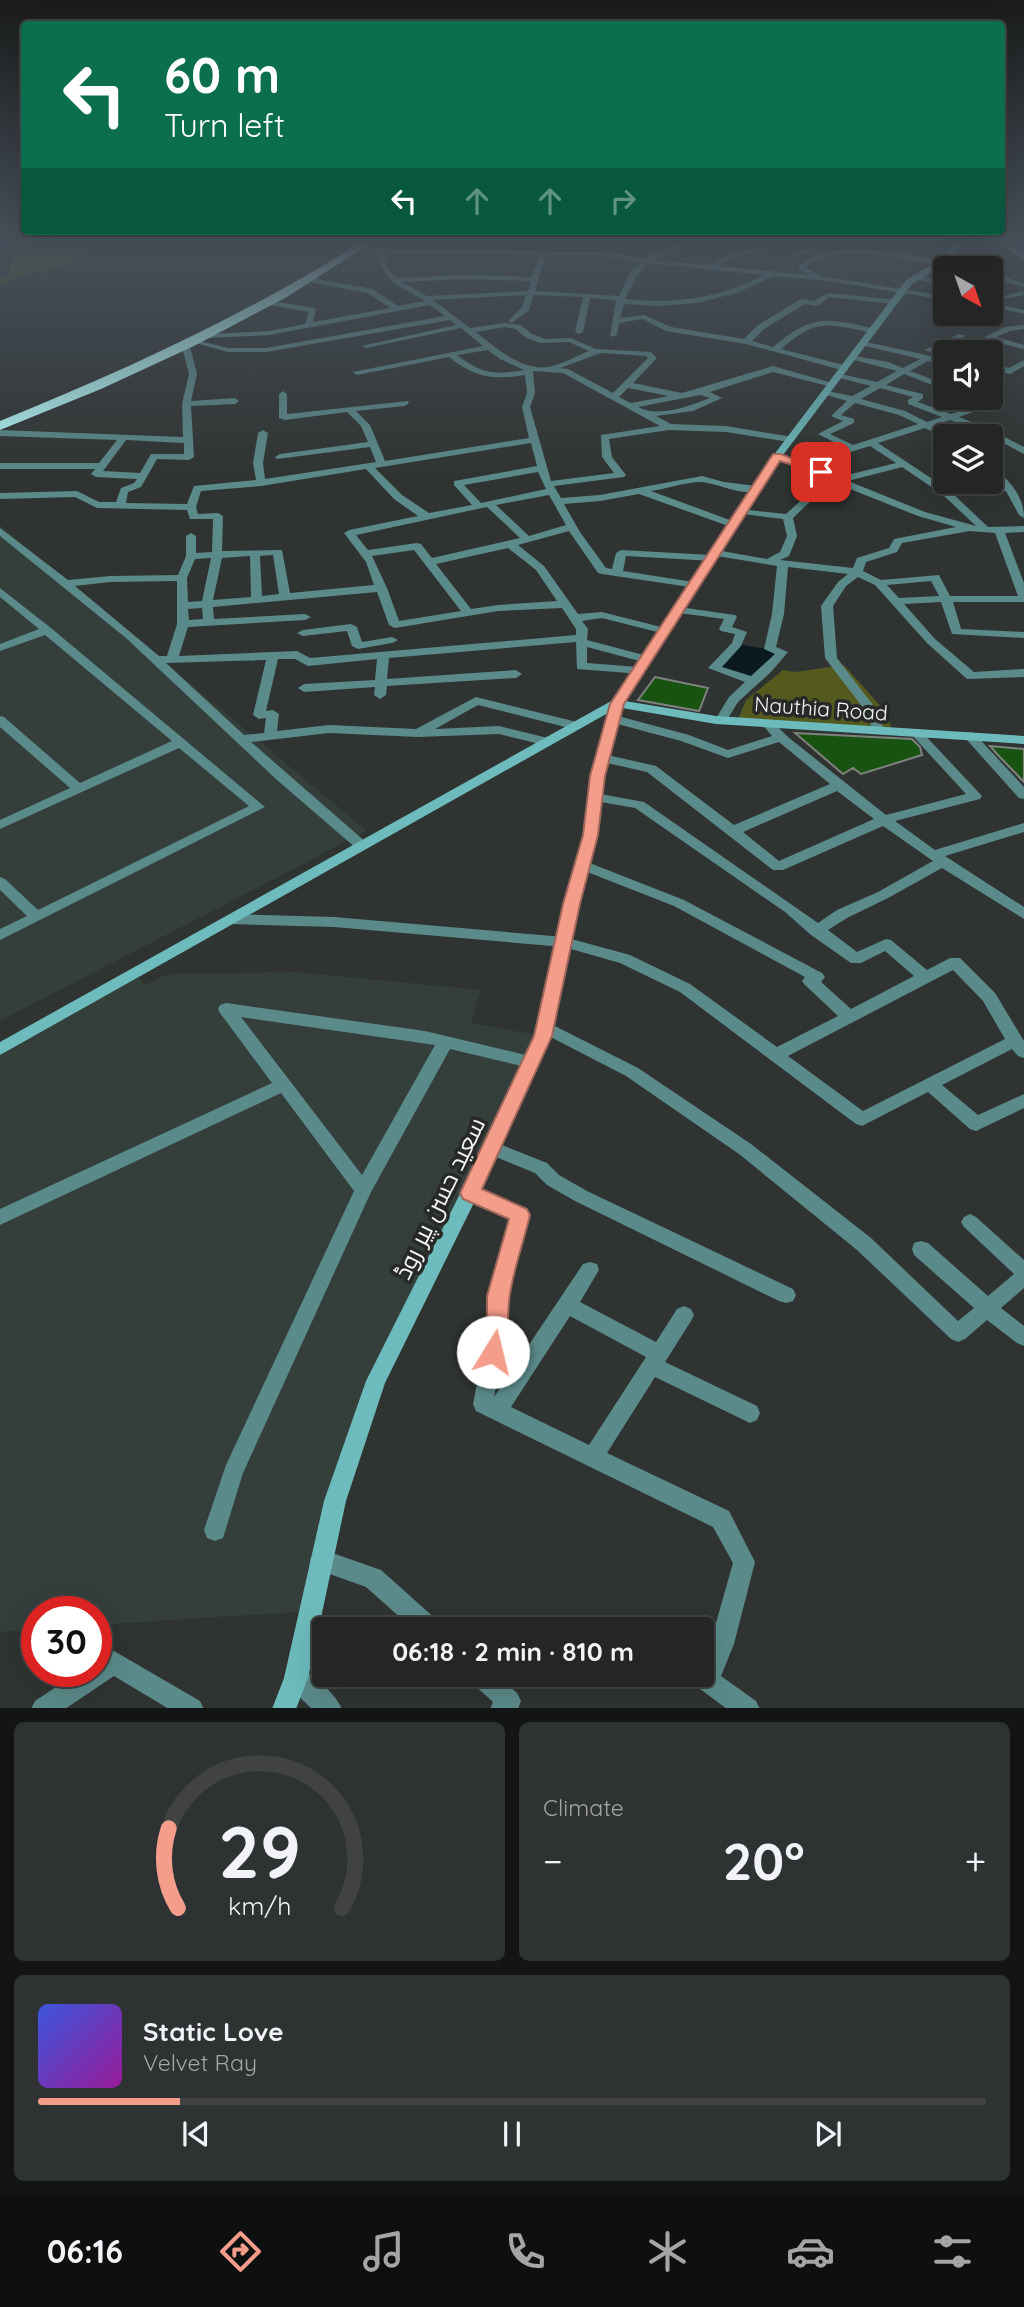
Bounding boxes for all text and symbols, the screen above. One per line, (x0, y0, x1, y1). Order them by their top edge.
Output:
text: 60 m (164, 44, 280, 105)
icon: left (49, 49, 140, 140)
text: Turn left (164, 105, 285, 145)
icon: left (385, 182, 423, 220)
icon: ahead (458, 182, 496, 220)
icon: ahead (531, 182, 569, 220)
icon: right (604, 182, 642, 220)
north arrow (933, 256, 1003, 326)
map controls (933, 256, 1003, 494)
button: sound (933, 340, 1003, 410)
button: layers (933, 424, 1003, 494)
pin (791, 442, 851, 502)
icon: arrive (802, 453, 840, 491)
street label: Nauthia Road (753, 690, 889, 726)
street label: سعید حسن پیر روڈ (387, 1112, 493, 1285)
position arrow (456, 1315, 530, 1389)
speed limit sign: 30 (21, 1596, 112, 1687)
text: 06:18 · 2 min · 810 m (392, 1635, 634, 1668)
text: Climate (543, 1793, 624, 1822)
text: 29 (218, 1805, 301, 1896)
text: 20° (723, 1828, 805, 1893)
text: − (543, 1837, 563, 1885)
text: + (965, 1837, 986, 1885)
text: km/h (228, 1889, 291, 1920)
text: Static Love (143, 2015, 284, 2048)
text: Velvet Ray (143, 2048, 257, 2077)
icon: previous (177, 2115, 215, 2153)
icon: pause (493, 2115, 531, 2153)
icon: next (809, 2115, 847, 2153)
icon: directions (216, 2227, 265, 2276)
icon: music (359, 2227, 408, 2276)
icon: phone (501, 2227, 550, 2276)
icon: climate (643, 2227, 692, 2276)
icon: car (786, 2227, 835, 2276)
icon: filters (928, 2227, 977, 2276)
text: 06:16 (47, 2231, 123, 2271)

